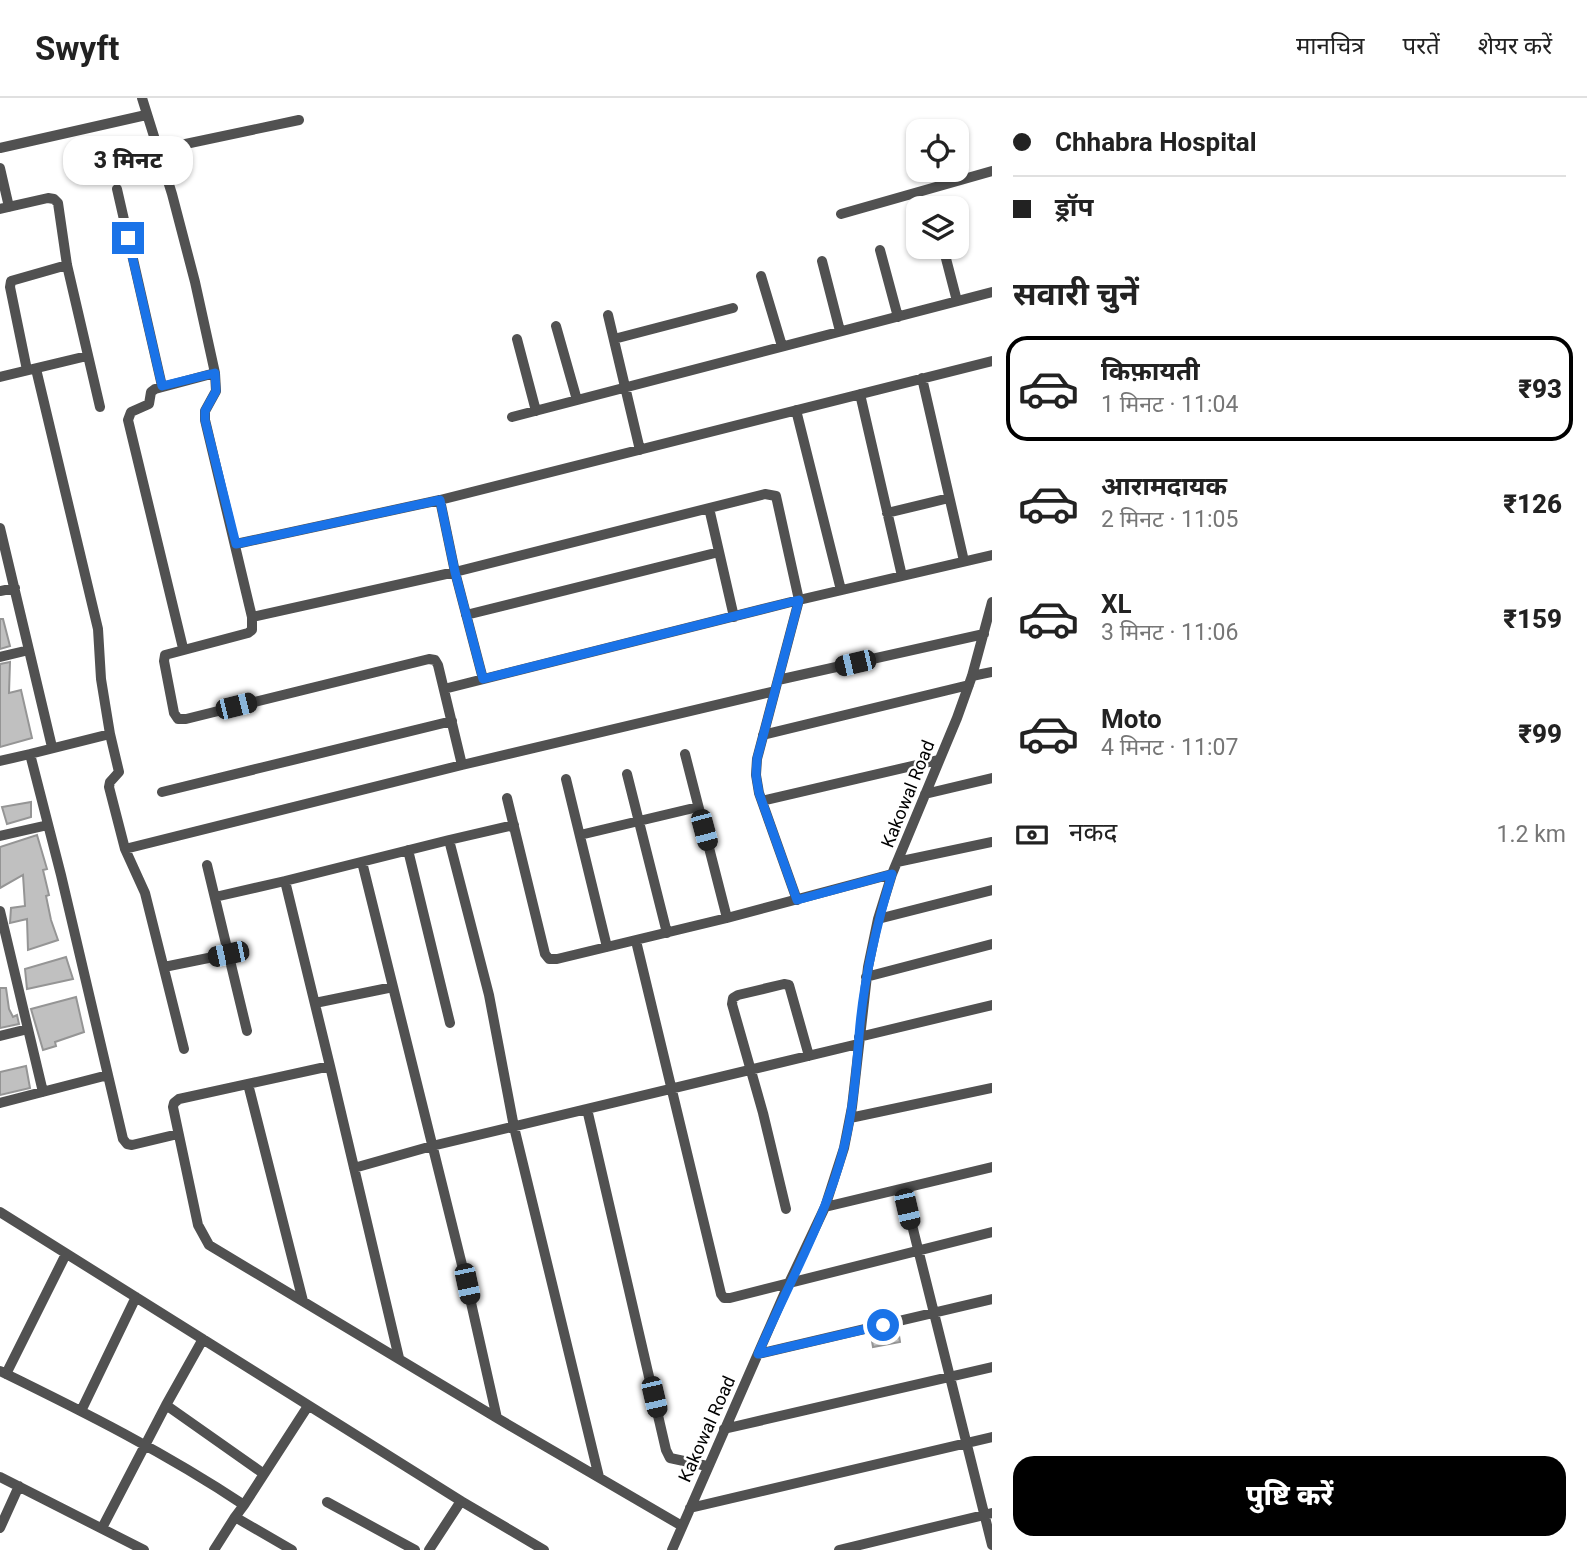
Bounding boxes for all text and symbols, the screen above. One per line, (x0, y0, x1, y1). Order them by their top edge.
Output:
text: Swyft (35, 29, 119, 68)
text: मानचित्र (1296, 32, 1365, 60)
text: परतें (1403, 32, 1440, 60)
text: शेयर करें (1478, 32, 1552, 60)
map controls (906, 119, 969, 259)
button: locate (906, 119, 969, 182)
text: Chhabra Hospital (1055, 127, 1257, 157)
callout: 3 मिनट (63, 136, 193, 186)
text: 3 मिनट (94, 147, 162, 174)
text: ड्रॉप (1055, 192, 1093, 222)
button: layers (906, 196, 969, 259)
route end (112, 222, 144, 254)
text: सवारी चुनें (1013, 275, 1139, 313)
text: किफ़ायती (1101, 356, 1200, 386)
icon: car (1017, 357, 1080, 420)
text: ₹93 (1518, 374, 1562, 404)
text: 1 मिनट · 11:04 (1101, 391, 1238, 418)
text: आरामदायक (1101, 471, 1227, 501)
icon: car (1017, 472, 1080, 535)
text: ₹126 (1503, 489, 1562, 519)
text: 2 मिनट · 11:05 (1101, 506, 1238, 533)
icon: car (1017, 587, 1080, 650)
text: XL (1101, 589, 1132, 619)
text: ₹159 (1503, 604, 1562, 634)
text: 3 मिनट · 11:06 (1101, 619, 1238, 646)
car (833, 648, 878, 678)
car (214, 691, 259, 721)
icon: car (1017, 702, 1080, 765)
text: Moto (1101, 704, 1162, 734)
text: ₹99 (1518, 719, 1562, 749)
text: 4 मिनट · 11:07 (1101, 734, 1238, 761)
street label: Kakowal Road (876, 737, 939, 851)
car (689, 807, 720, 853)
icon: cash (1013, 816, 1051, 854)
text: नकद (1069, 817, 1117, 847)
text: 1.2 km (1497, 821, 1566, 848)
car (206, 939, 251, 969)
car (893, 1186, 922, 1232)
car (453, 1261, 482, 1307)
route start (867, 1309, 899, 1341)
street label: Kakowal Road (674, 1372, 739, 1485)
car (640, 1374, 669, 1420)
button: पुष्टि करें (1013, 1456, 1566, 1536)

